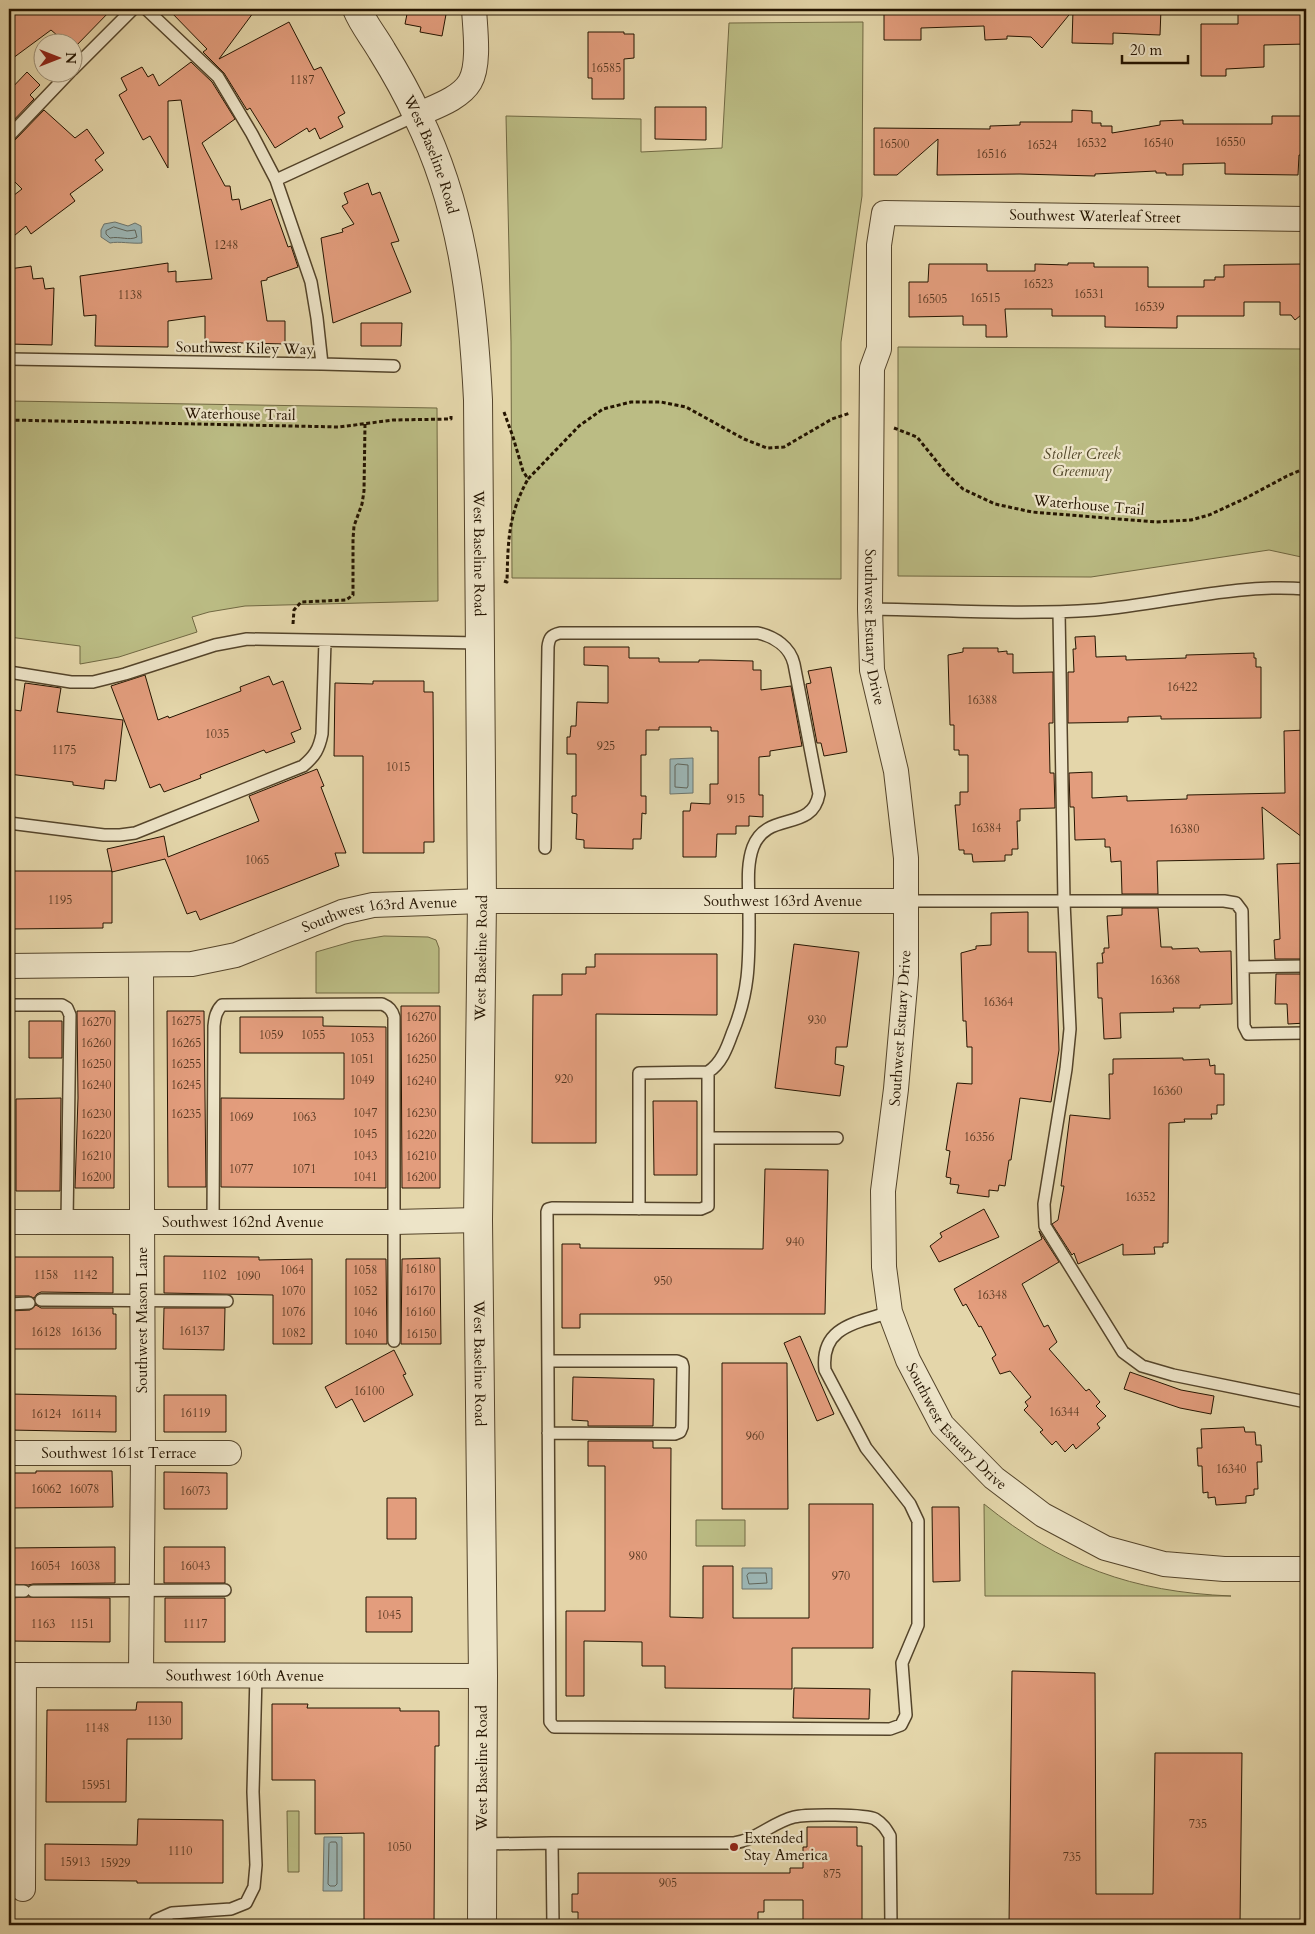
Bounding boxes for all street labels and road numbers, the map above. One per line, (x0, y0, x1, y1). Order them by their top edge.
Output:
street label: West Baseline Road (398, 91, 463, 216)
street label: Southwest Waterleaf Street (1009, 205, 1181, 227)
street label: Southwest Kiley Way (176, 337, 314, 359)
street label: Waterhouse Trail (183, 403, 296, 425)
street label: West Baseline Road (469, 489, 490, 617)
street label: Waterhouse Trail (1032, 490, 1146, 520)
street label: Southwest Estuary Drive (860, 549, 890, 707)
street label: Southwest 163rd Avenue (703, 891, 862, 911)
street label: Southwest 163rd Avenue (299, 892, 458, 937)
street label: West Baseline Road (470, 895, 492, 1022)
street label: Southwest Estuary Drive (885, 949, 915, 1107)
street label: Southwest 162nd Avenue (162, 1212, 324, 1232)
street label: Southwest Mason Lane (132, 1247, 152, 1393)
street label: West Baseline Road (469, 1299, 490, 1427)
street label: Southwest Estuary Drive (901, 1359, 1011, 1494)
street label: Southwest 161st Terrace (41, 1443, 197, 1463)
street label: Southwest 160th Avenue (166, 1665, 324, 1686)
street label: West Baseline Road (472, 1705, 492, 1832)

